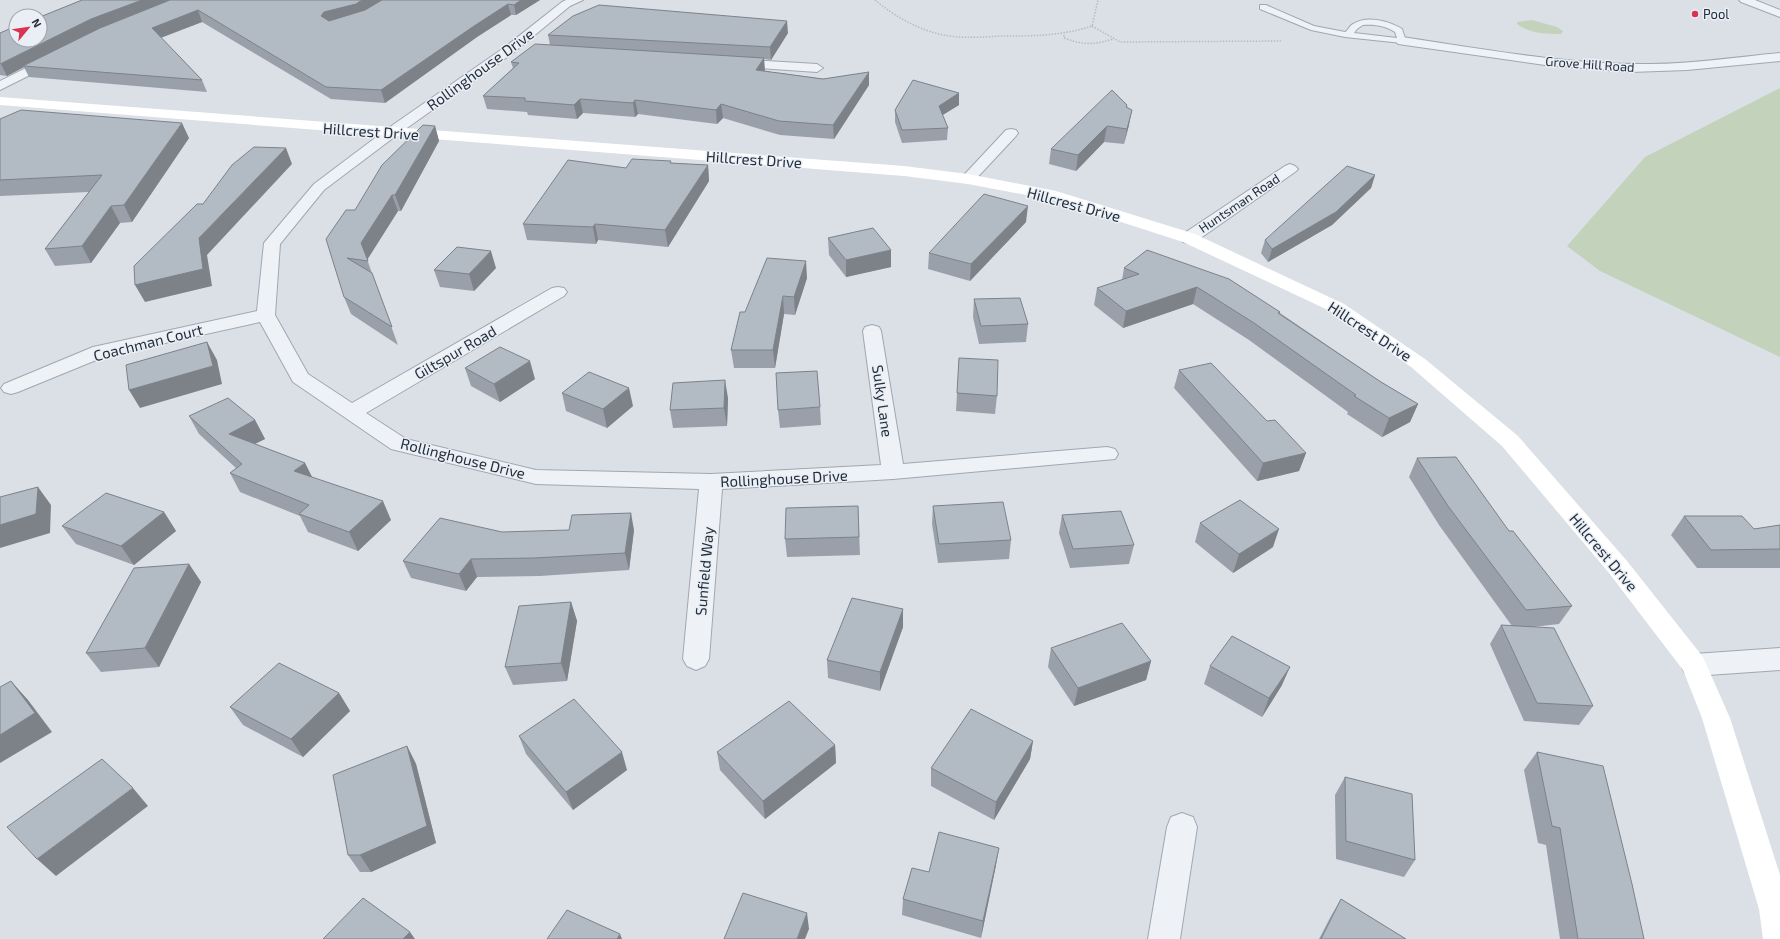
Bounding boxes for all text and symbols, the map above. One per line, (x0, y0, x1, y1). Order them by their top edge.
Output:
place label: Pool (1703, 6, 1729, 22)
north arrow (8, 8, 48, 48)
marker: Pool (1690, 9, 1700, 19)
text: N (30, 16, 45, 30)
street label: Rollinghouse Drive (423, 24, 537, 114)
street label: Grove Hill Road (1545, 53, 1635, 75)
street label: Hillcrest Drive (322, 119, 420, 143)
street label: Hillcrest Drive (705, 147, 803, 171)
street label: Huntsman Road (1196, 170, 1282, 236)
street label: Hillcrest Drive (1025, 183, 1123, 225)
street label: Hillcrest Drive (1325, 297, 1415, 365)
street label: Coachman Court (91, 320, 205, 364)
street label: Giltspur Road (411, 321, 499, 383)
street label: Sulky Lane (869, 364, 897, 438)
street label: Rollinghouse Drive (399, 434, 527, 482)
street label: Rollinghouse Drive (720, 466, 848, 490)
street label: Hillcrest Drive (1566, 509, 1642, 595)
street label: Sunfield Way (691, 526, 717, 616)

